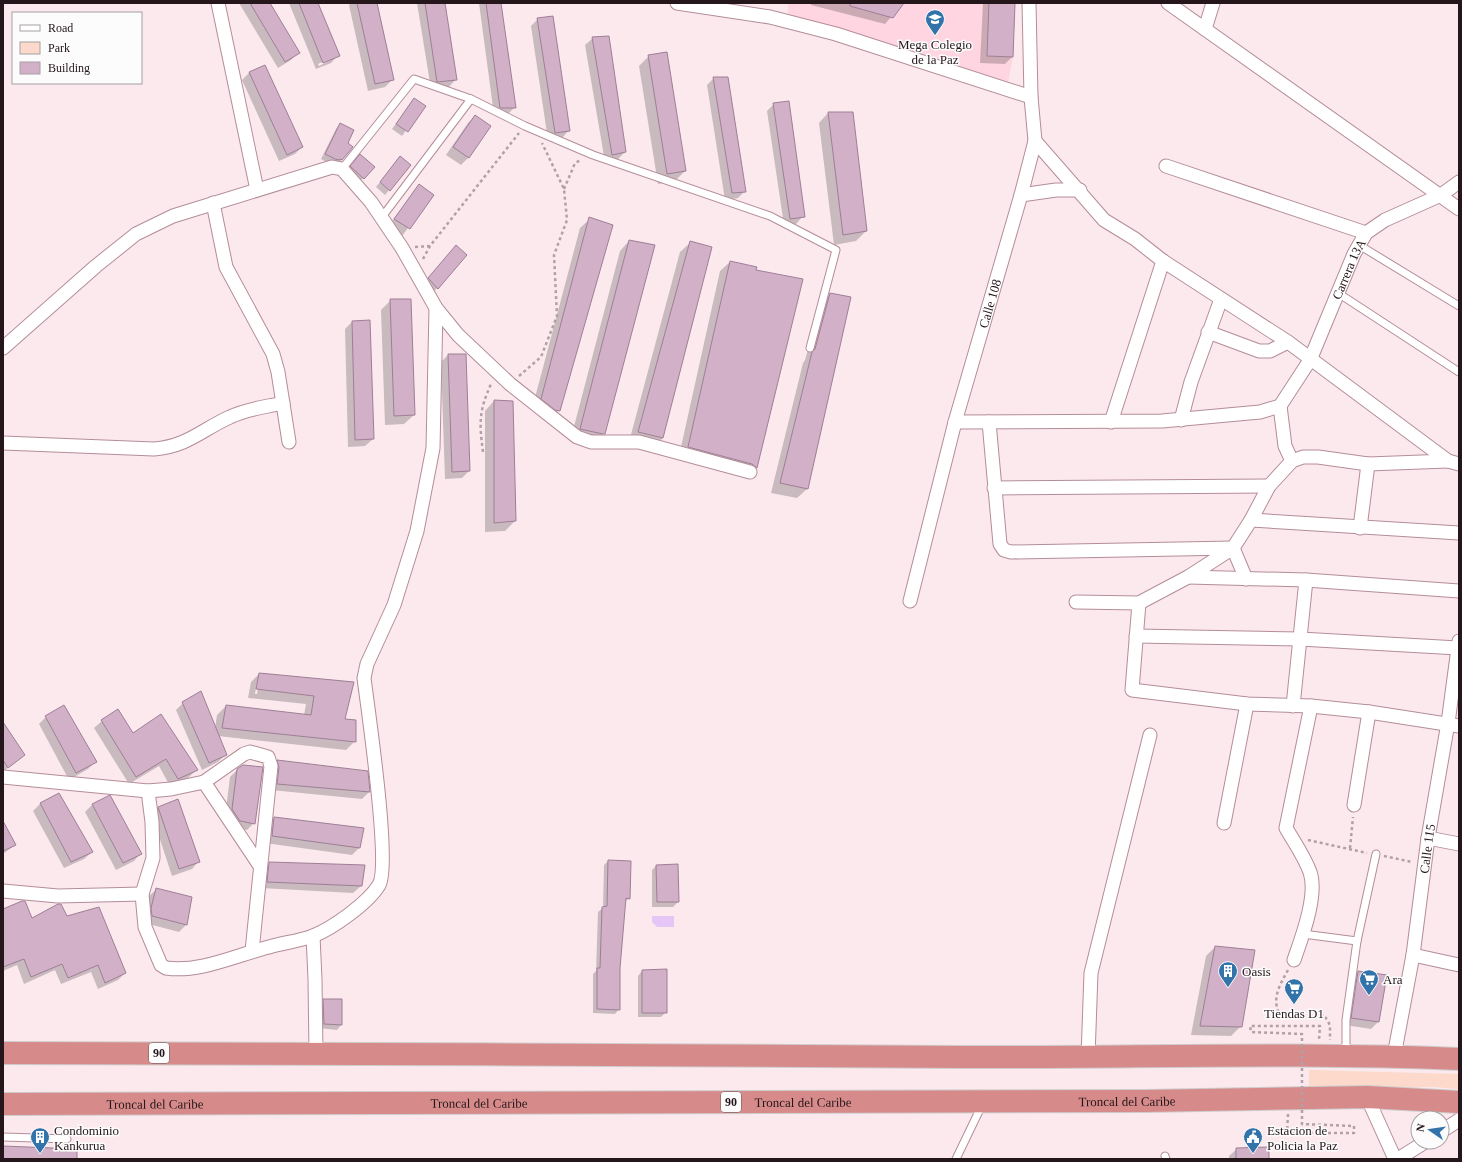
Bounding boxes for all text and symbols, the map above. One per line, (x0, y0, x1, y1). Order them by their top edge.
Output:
school or university icon: Mega Colegio de la Paz (924, 8, 946, 36)
legend (12, 12, 142, 84)
text: Road (48, 21, 73, 35)
place label: Mega Colegio de la Paz (898, 37, 972, 67)
text: Park (48, 41, 70, 55)
text: Building (48, 61, 90, 75)
street label: Carrera 13A (1329, 236, 1369, 302)
street label: Calle 108 (976, 277, 1004, 330)
street label: Calle 115 (1417, 823, 1438, 874)
building icon: Oasis (1217, 960, 1239, 988)
place label: Oasis (1242, 964, 1271, 979)
supermarket icon: Ara (1358, 968, 1380, 996)
place label: Ara (1383, 972, 1403, 987)
supermarket icon: Tiendas D1 (1283, 977, 1305, 1005)
place label: Tiendas D1 (1264, 1006, 1324, 1021)
road number: 90 (149, 1043, 169, 1063)
road number: 90 (721, 1092, 741, 1112)
street label: Troncal del Caribe (1078, 1093, 1176, 1109)
street label: Troncal del Caribe (754, 1095, 852, 1110)
street label: Troncal del Caribe (106, 1096, 204, 1112)
street label: Troncal del Caribe (430, 1096, 528, 1111)
north arrow (1410, 1110, 1450, 1150)
text: N (1414, 1122, 1427, 1133)
place label: Condominio Kankurua (54, 1123, 119, 1153)
place label: Estacion de Policia la Paz (1267, 1123, 1338, 1153)
building icon: Condominio Kankurua (29, 1126, 51, 1154)
public building icon: Estacion de Policia la Paz (1242, 1126, 1264, 1154)

